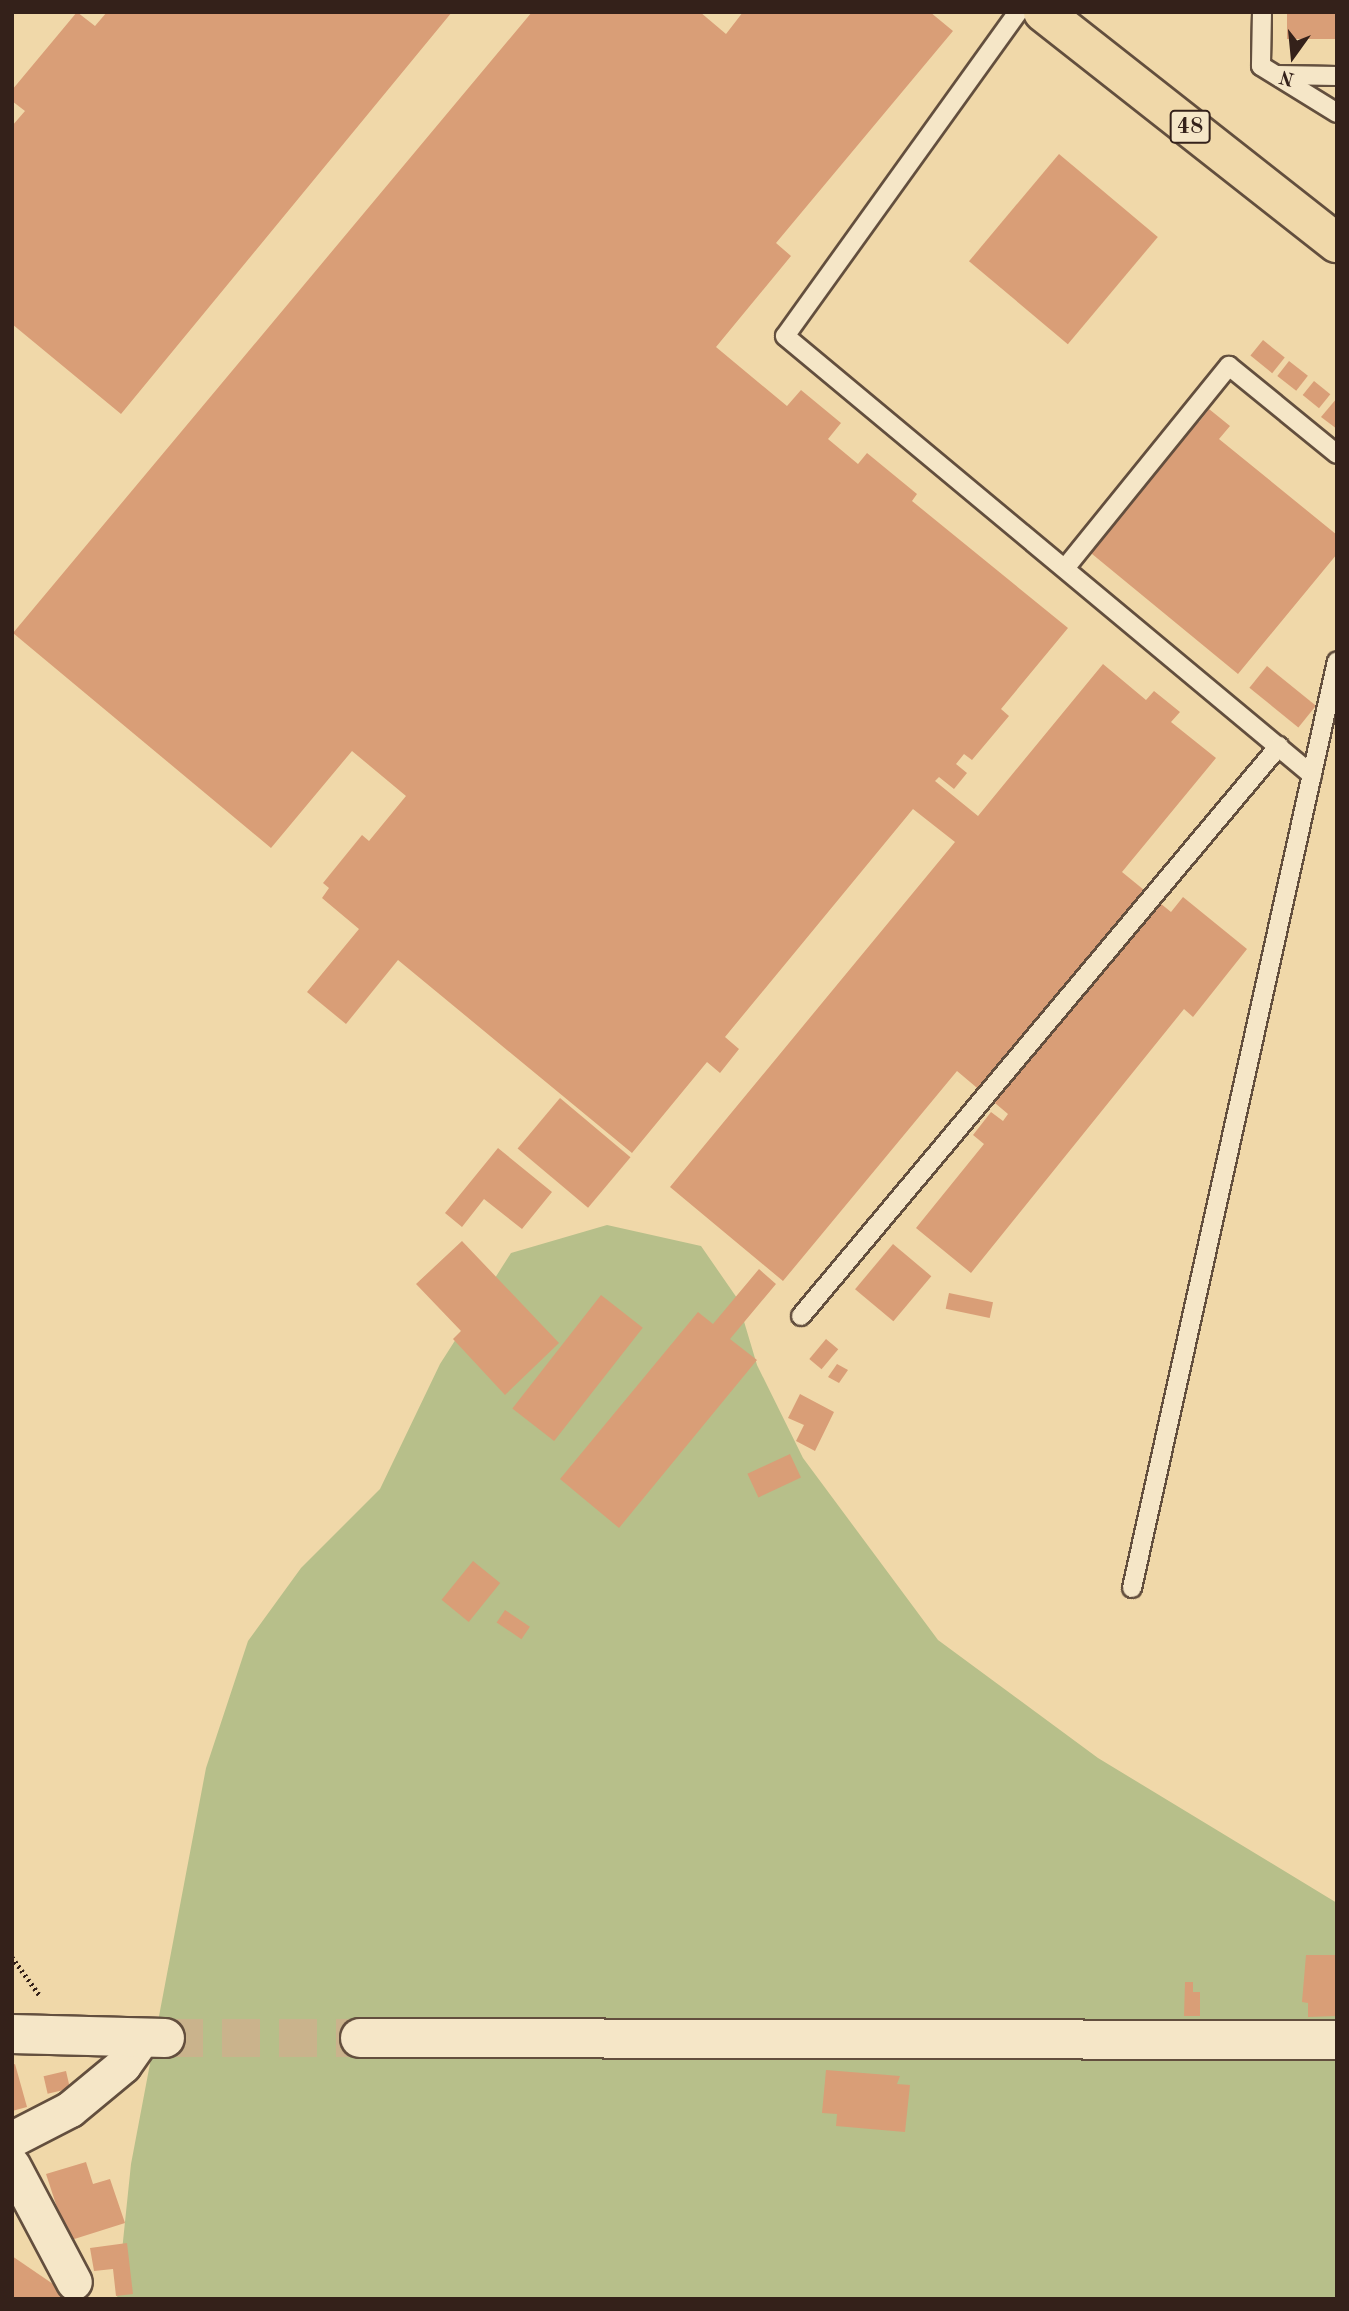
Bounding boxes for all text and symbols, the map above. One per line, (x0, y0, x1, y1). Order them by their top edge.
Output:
north arrow (1258, 21, 1328, 91)
text: N (1278, 66, 1297, 88)
road number: 48 (1169, 108, 1211, 146)

